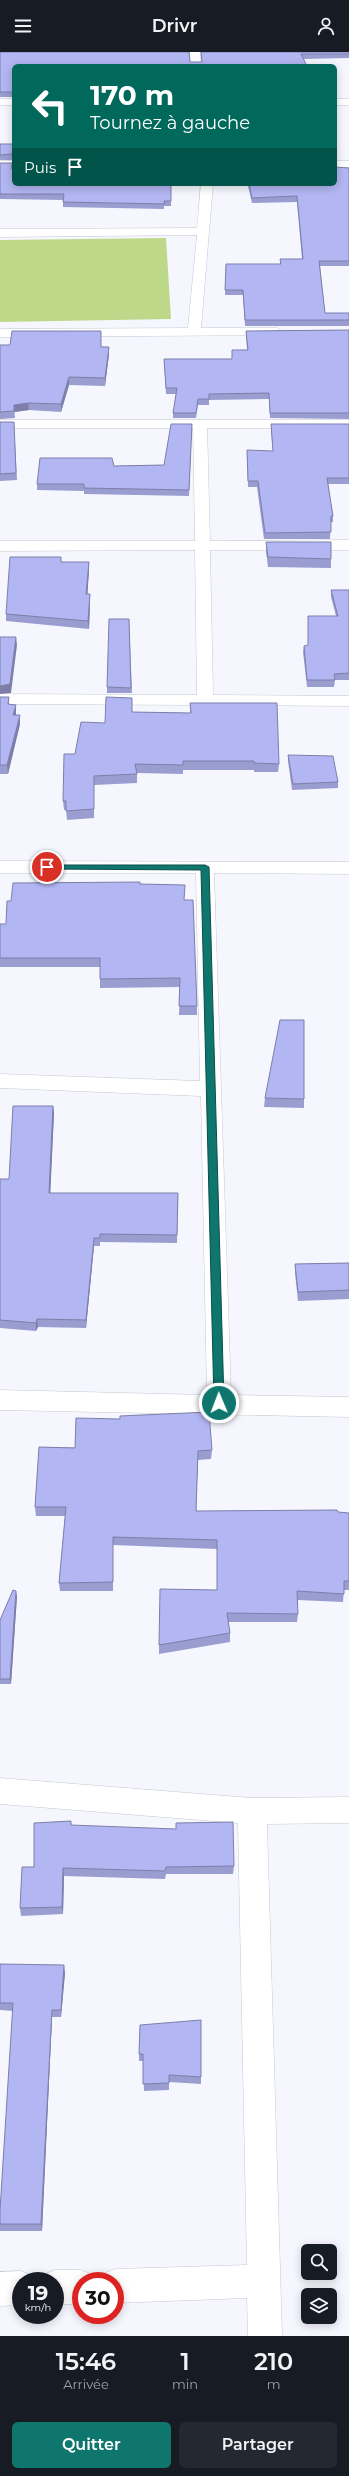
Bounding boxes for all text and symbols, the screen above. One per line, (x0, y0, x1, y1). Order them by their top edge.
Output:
icon: menu (12, 15, 34, 37)
text: Drivr (152, 15, 197, 37)
icon: person (315, 15, 337, 37)
text: 170 m (90, 78, 174, 112)
icon: left (24, 80, 76, 132)
text: Tournez à gauche (90, 112, 250, 134)
icon: arrive (64, 156, 86, 178)
text: Puis (24, 158, 56, 177)
pin (30, 850, 64, 884)
icon: arrive (36, 856, 58, 878)
position arrow (198, 1382, 240, 1424)
map controls (301, 2244, 337, 2324)
button: search (301, 2244, 337, 2280)
speed limit sign: 30 (72, 2272, 124, 2324)
text: 19 (28, 2281, 48, 2305)
button: layers (301, 2288, 337, 2324)
text: km/h (25, 2301, 51, 2314)
text: 15:46 (56, 2347, 116, 2376)
text: 1 (180, 2347, 190, 2376)
text: 210 (254, 2347, 293, 2376)
text: Arrivée (63, 2376, 109, 2392)
text: min (172, 2376, 198, 2392)
text: m (267, 2376, 280, 2392)
button: Quitter (12, 2422, 171, 2468)
button: Partager (179, 2422, 337, 2468)

